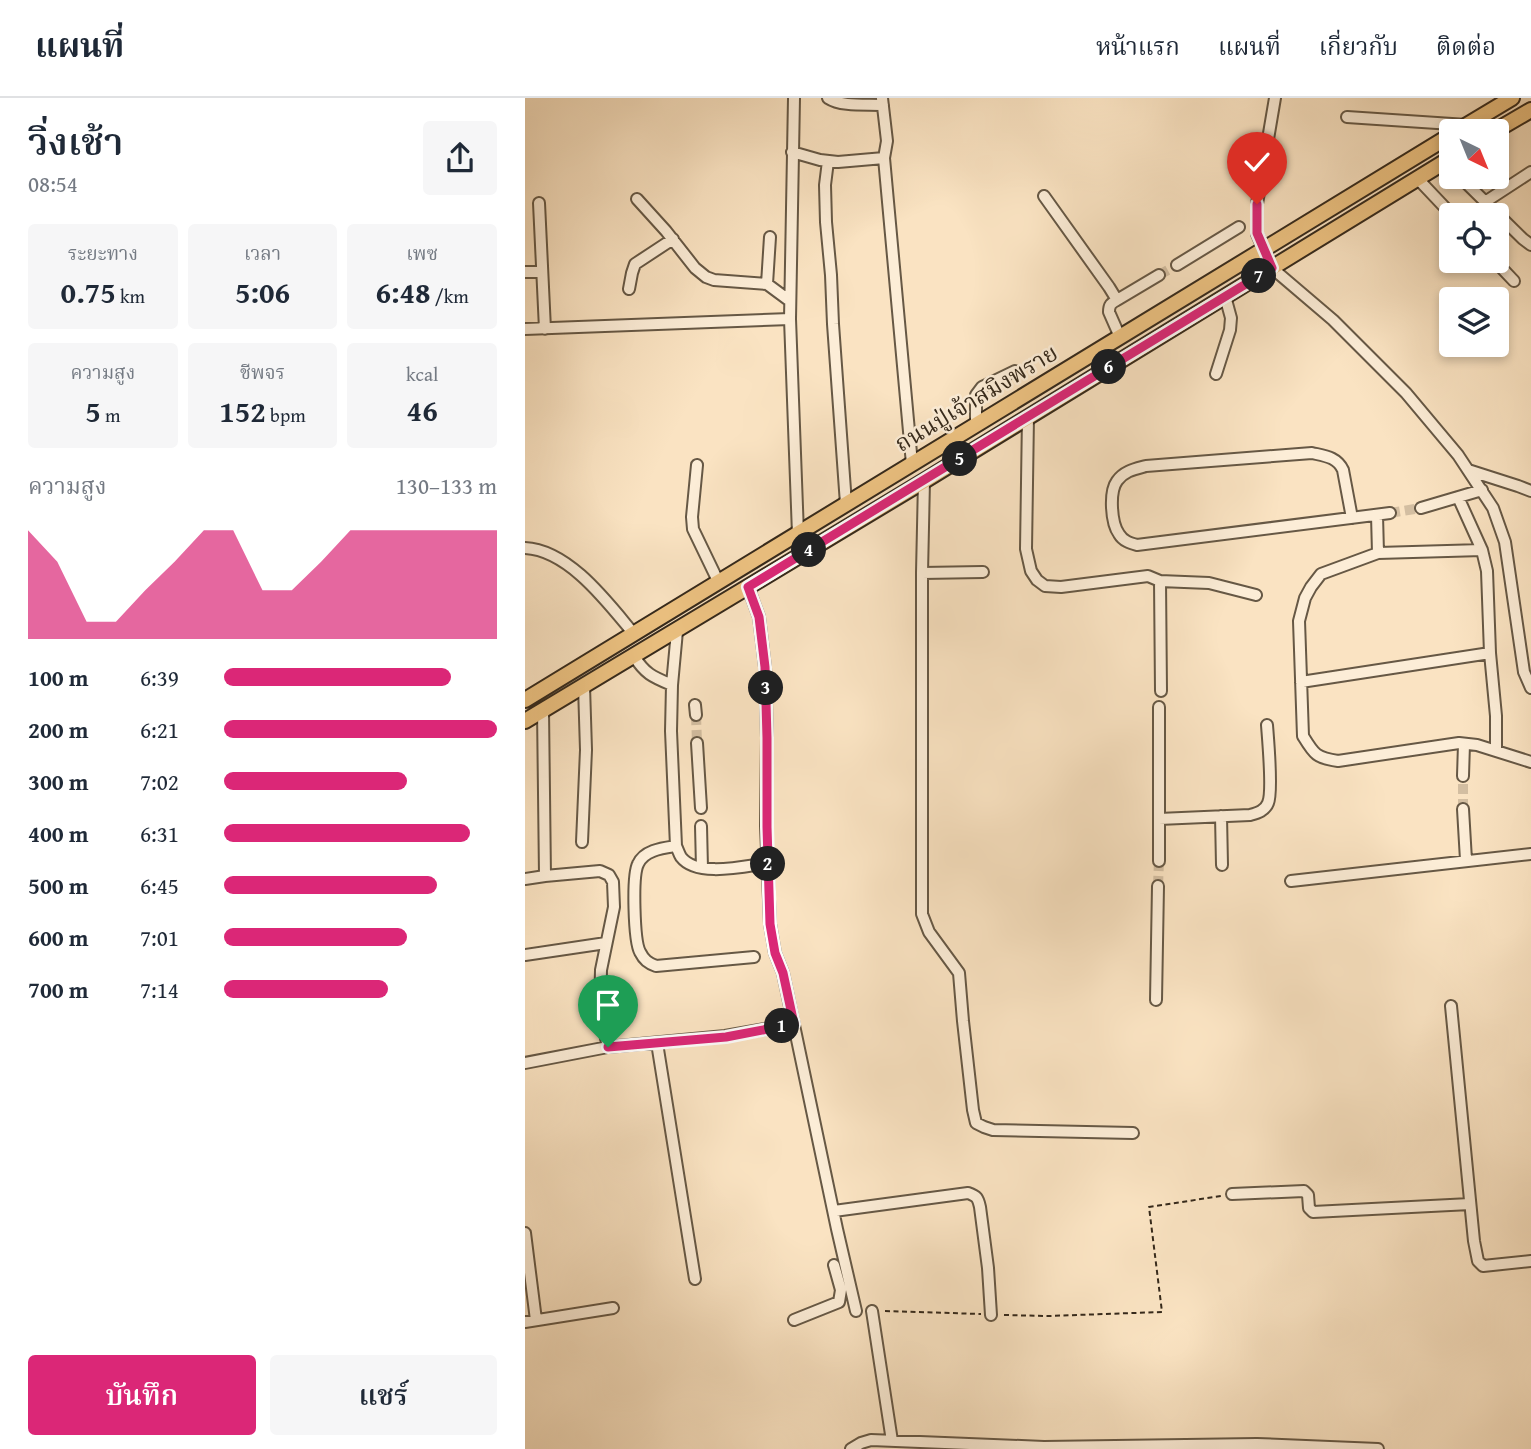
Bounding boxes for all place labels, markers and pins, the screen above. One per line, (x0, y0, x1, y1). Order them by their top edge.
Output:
pin (1227, 132, 1287, 204)
pin: 7 (1241, 258, 1277, 294)
pin: 6 (1091, 350, 1127, 384)
pin: 5 (943, 442, 977, 476)
pin: 4 (791, 532, 827, 568)
pin: 3 (749, 670, 783, 706)
pin: 2 (751, 846, 785, 882)
pin (578, 975, 638, 1047)
pin: 1 (765, 1009, 799, 1044)

